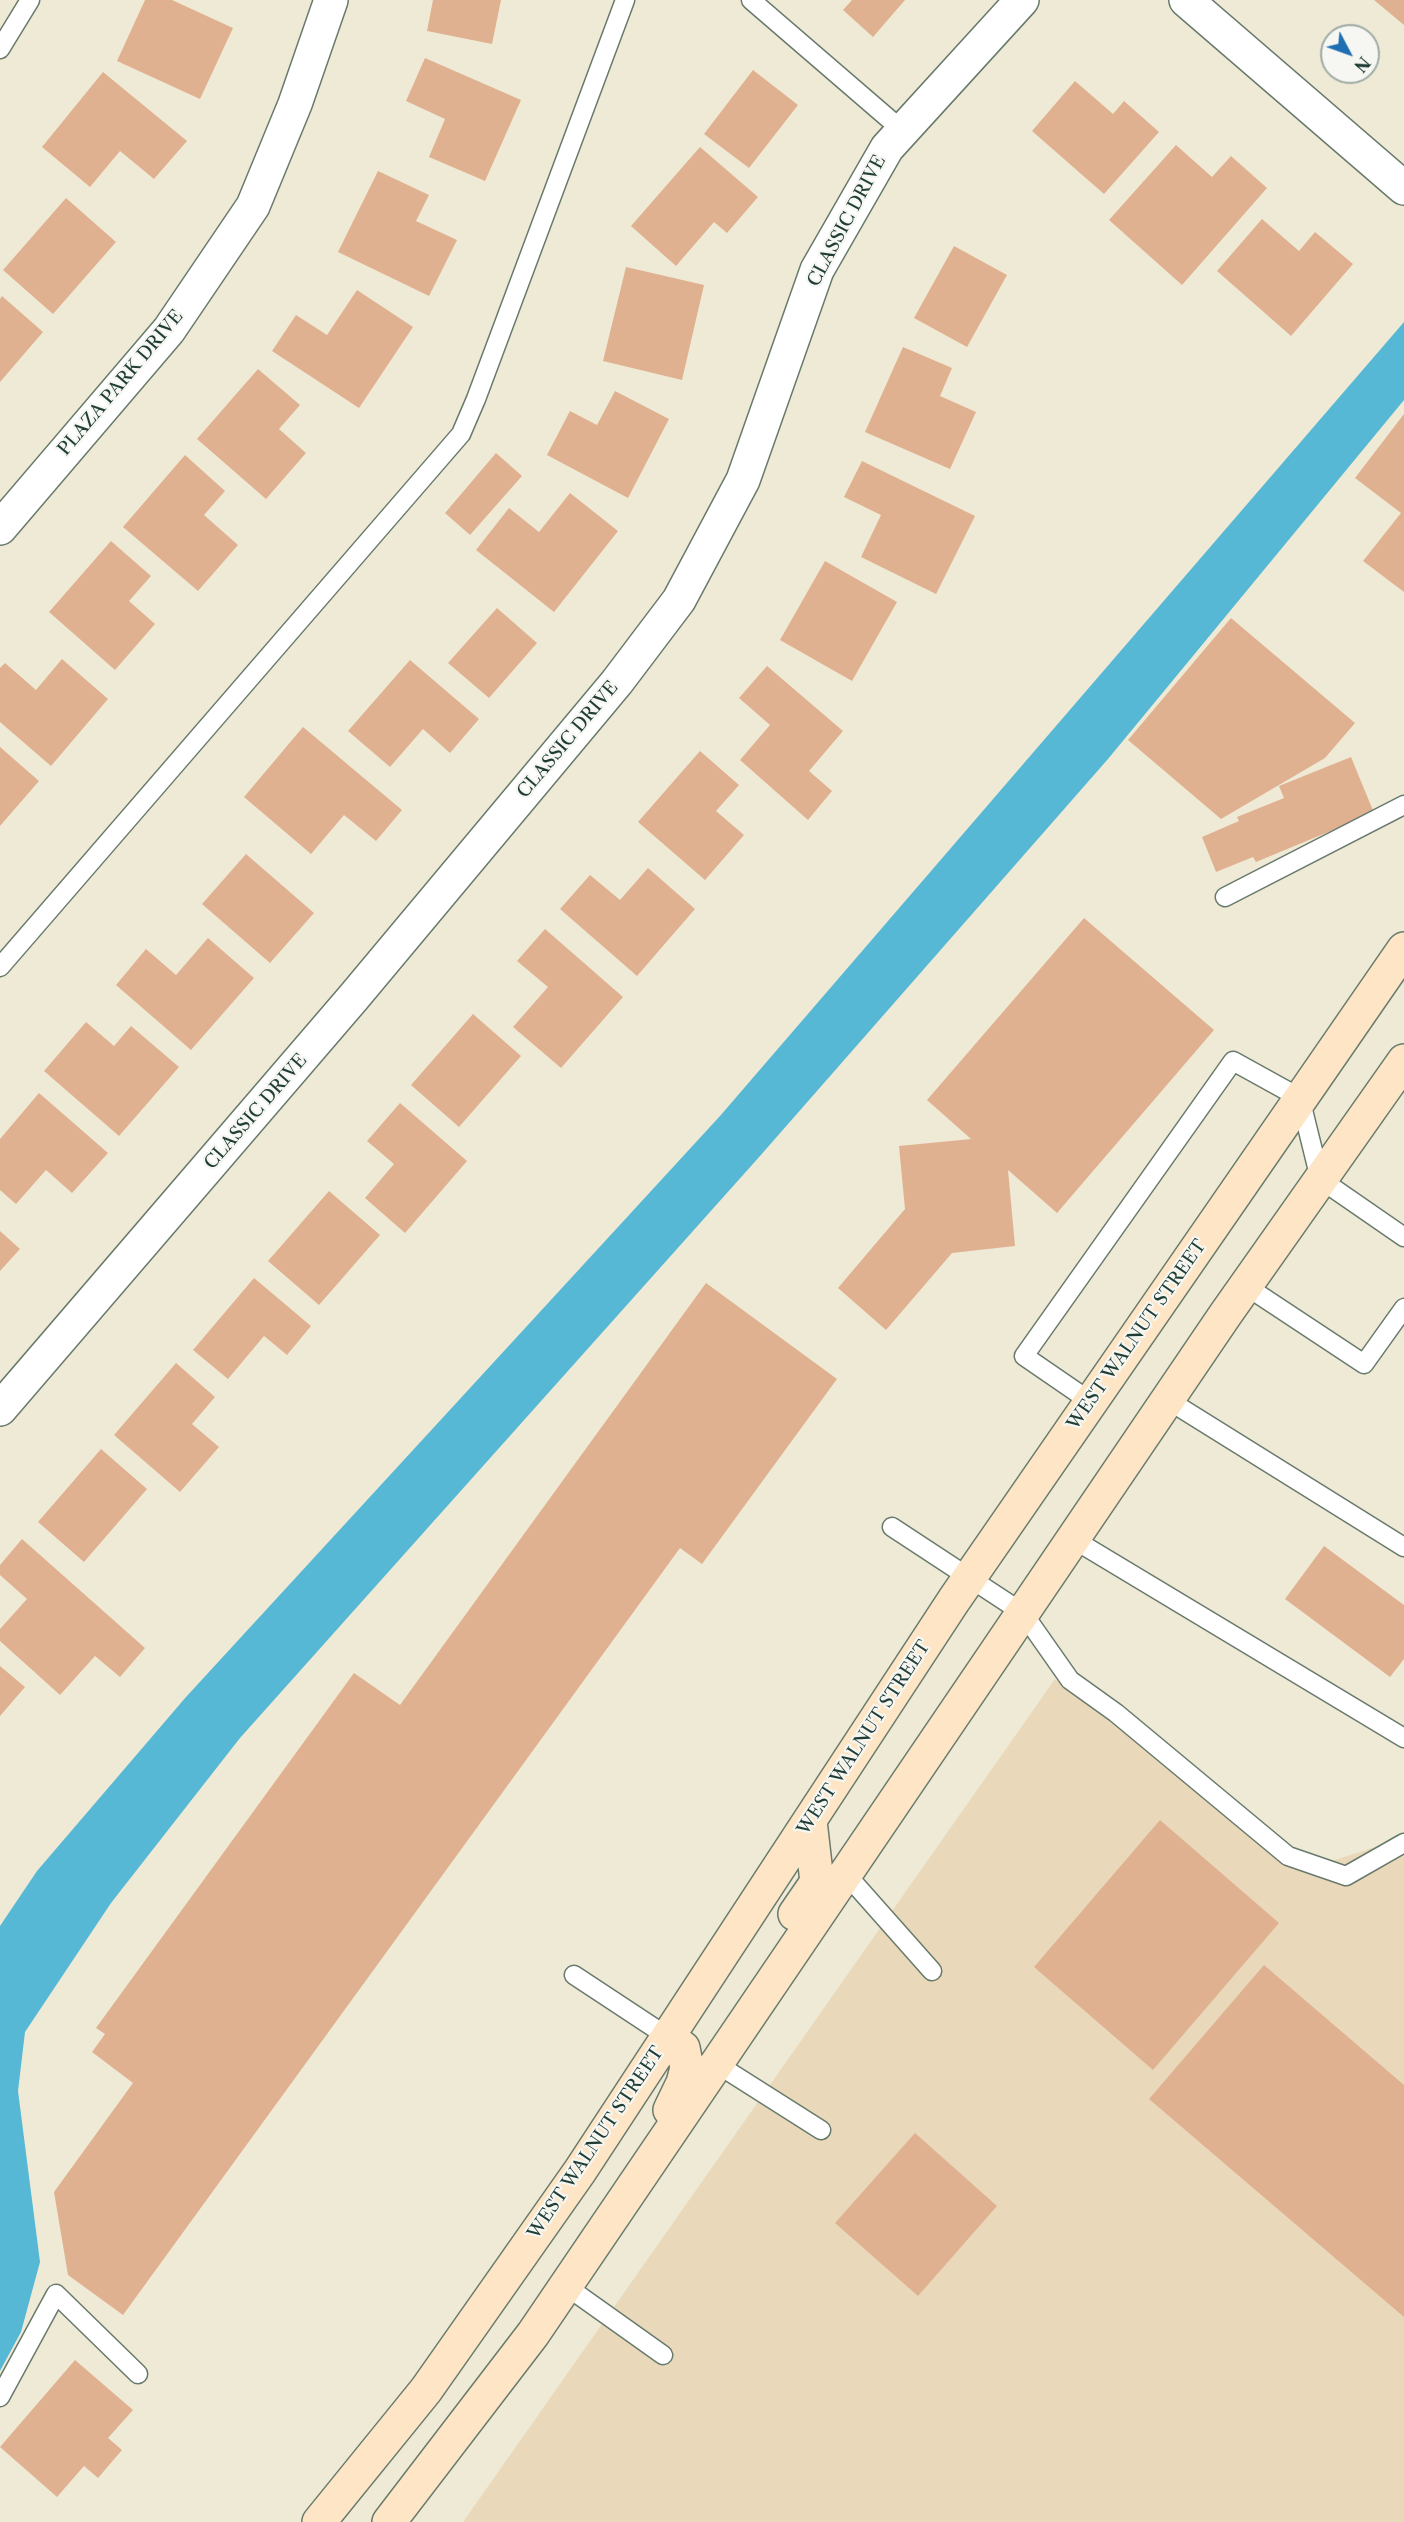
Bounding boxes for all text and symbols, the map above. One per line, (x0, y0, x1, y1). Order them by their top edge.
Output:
north arrow (1320, 24, 1380, 84)
text: N (1350, 53, 1374, 76)
street label: CLASSIC DRIVE (803, 152, 891, 290)
street label: PLAZA PARK DRIVE (54, 306, 188, 460)
street label: CLASSIC DRIVE (513, 677, 623, 803)
street label: CLASSIC DRIVE (200, 1050, 312, 1174)
street label: WEST WALNUT STREET (1063, 1236, 1211, 1434)
street label: WEST WALNUT STREET (793, 1637, 935, 1839)
street label: WEST WALNUT STREET (523, 2043, 669, 2243)

